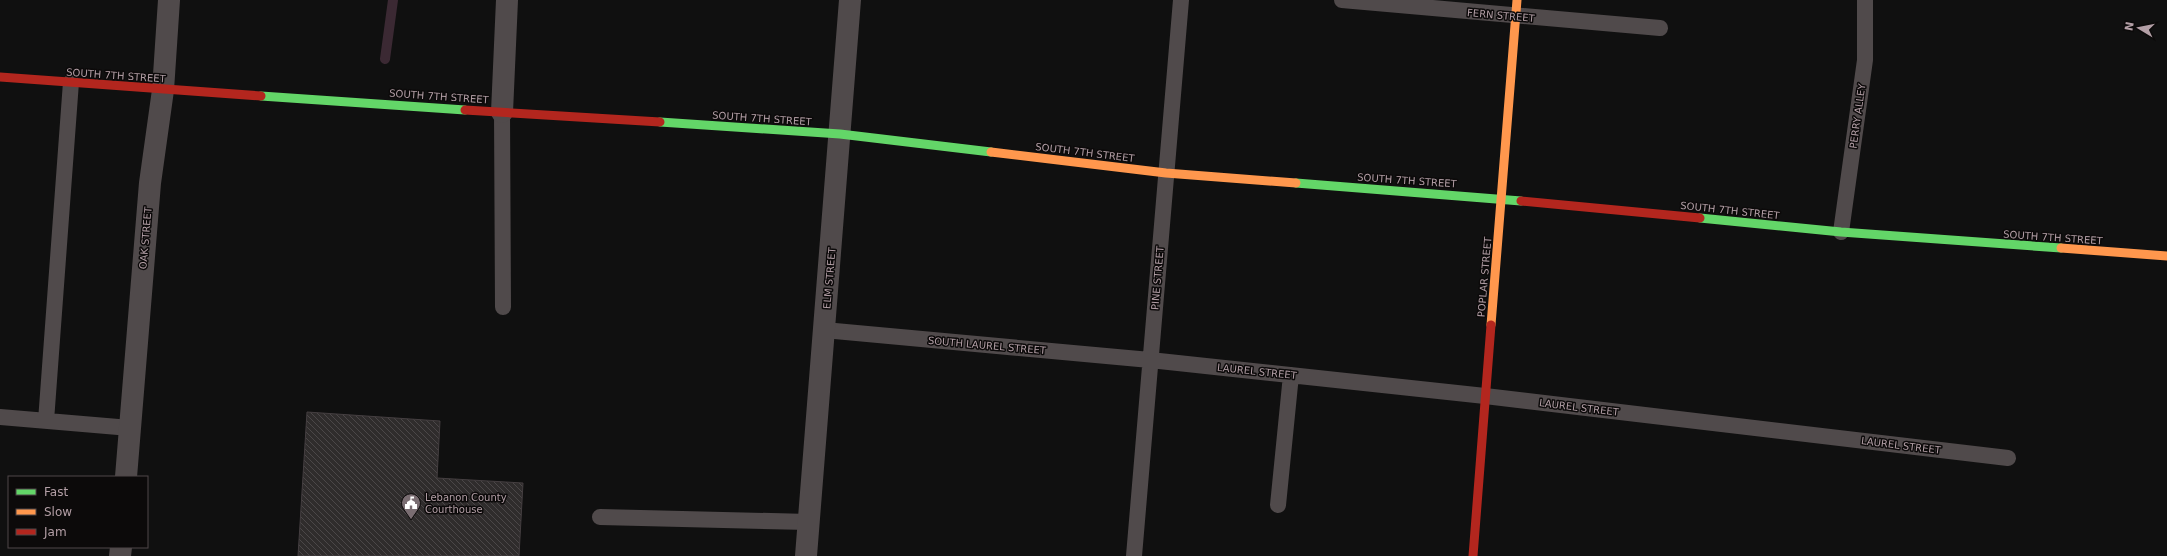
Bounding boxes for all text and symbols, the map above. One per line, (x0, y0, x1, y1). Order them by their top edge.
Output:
street label: FERN STREET (1467, 7, 1536, 24)
north arrow (2119, 8, 2159, 48)
text: N (2122, 21, 2137, 32)
street label: SOUTH 7TH STREET (66, 67, 167, 85)
street label: PERRY ALLEY (1848, 82, 1868, 149)
street label: SOUTH 7TH STREET (389, 88, 490, 106)
street label: SOUTH 7TH STREET (712, 110, 813, 128)
street label: SOUTH 7TH STREET (1035, 141, 1136, 164)
street label: SOUTH 7TH STREET (1357, 172, 1458, 190)
street label: SOUTH 7TH STREET (1680, 200, 1781, 221)
street label: OAK STREET (137, 206, 154, 270)
street label: SOUTH 7TH STREET (2003, 229, 2104, 247)
street label: POPLAR STREET (1475, 235, 1494, 318)
street label: PINE STREET (1149, 245, 1166, 310)
street label: ELM STREET (821, 246, 838, 309)
street label: SOUTH LAUREL STREET (927, 335, 1047, 356)
street label: LAUREL STREET (1217, 362, 1298, 381)
street label: LAUREL STREET (1538, 397, 1620, 418)
street label: LAUREL STREET (1860, 435, 1942, 456)
legend (8, 476, 148, 548)
text: Fast (44, 485, 68, 499)
public building icon: Lebanon County Courthouse (400, 492, 422, 520)
place label: Lebanon County Courthouse (425, 492, 507, 515)
text: Slow (44, 505, 72, 519)
text: Jam (43, 525, 67, 539)

